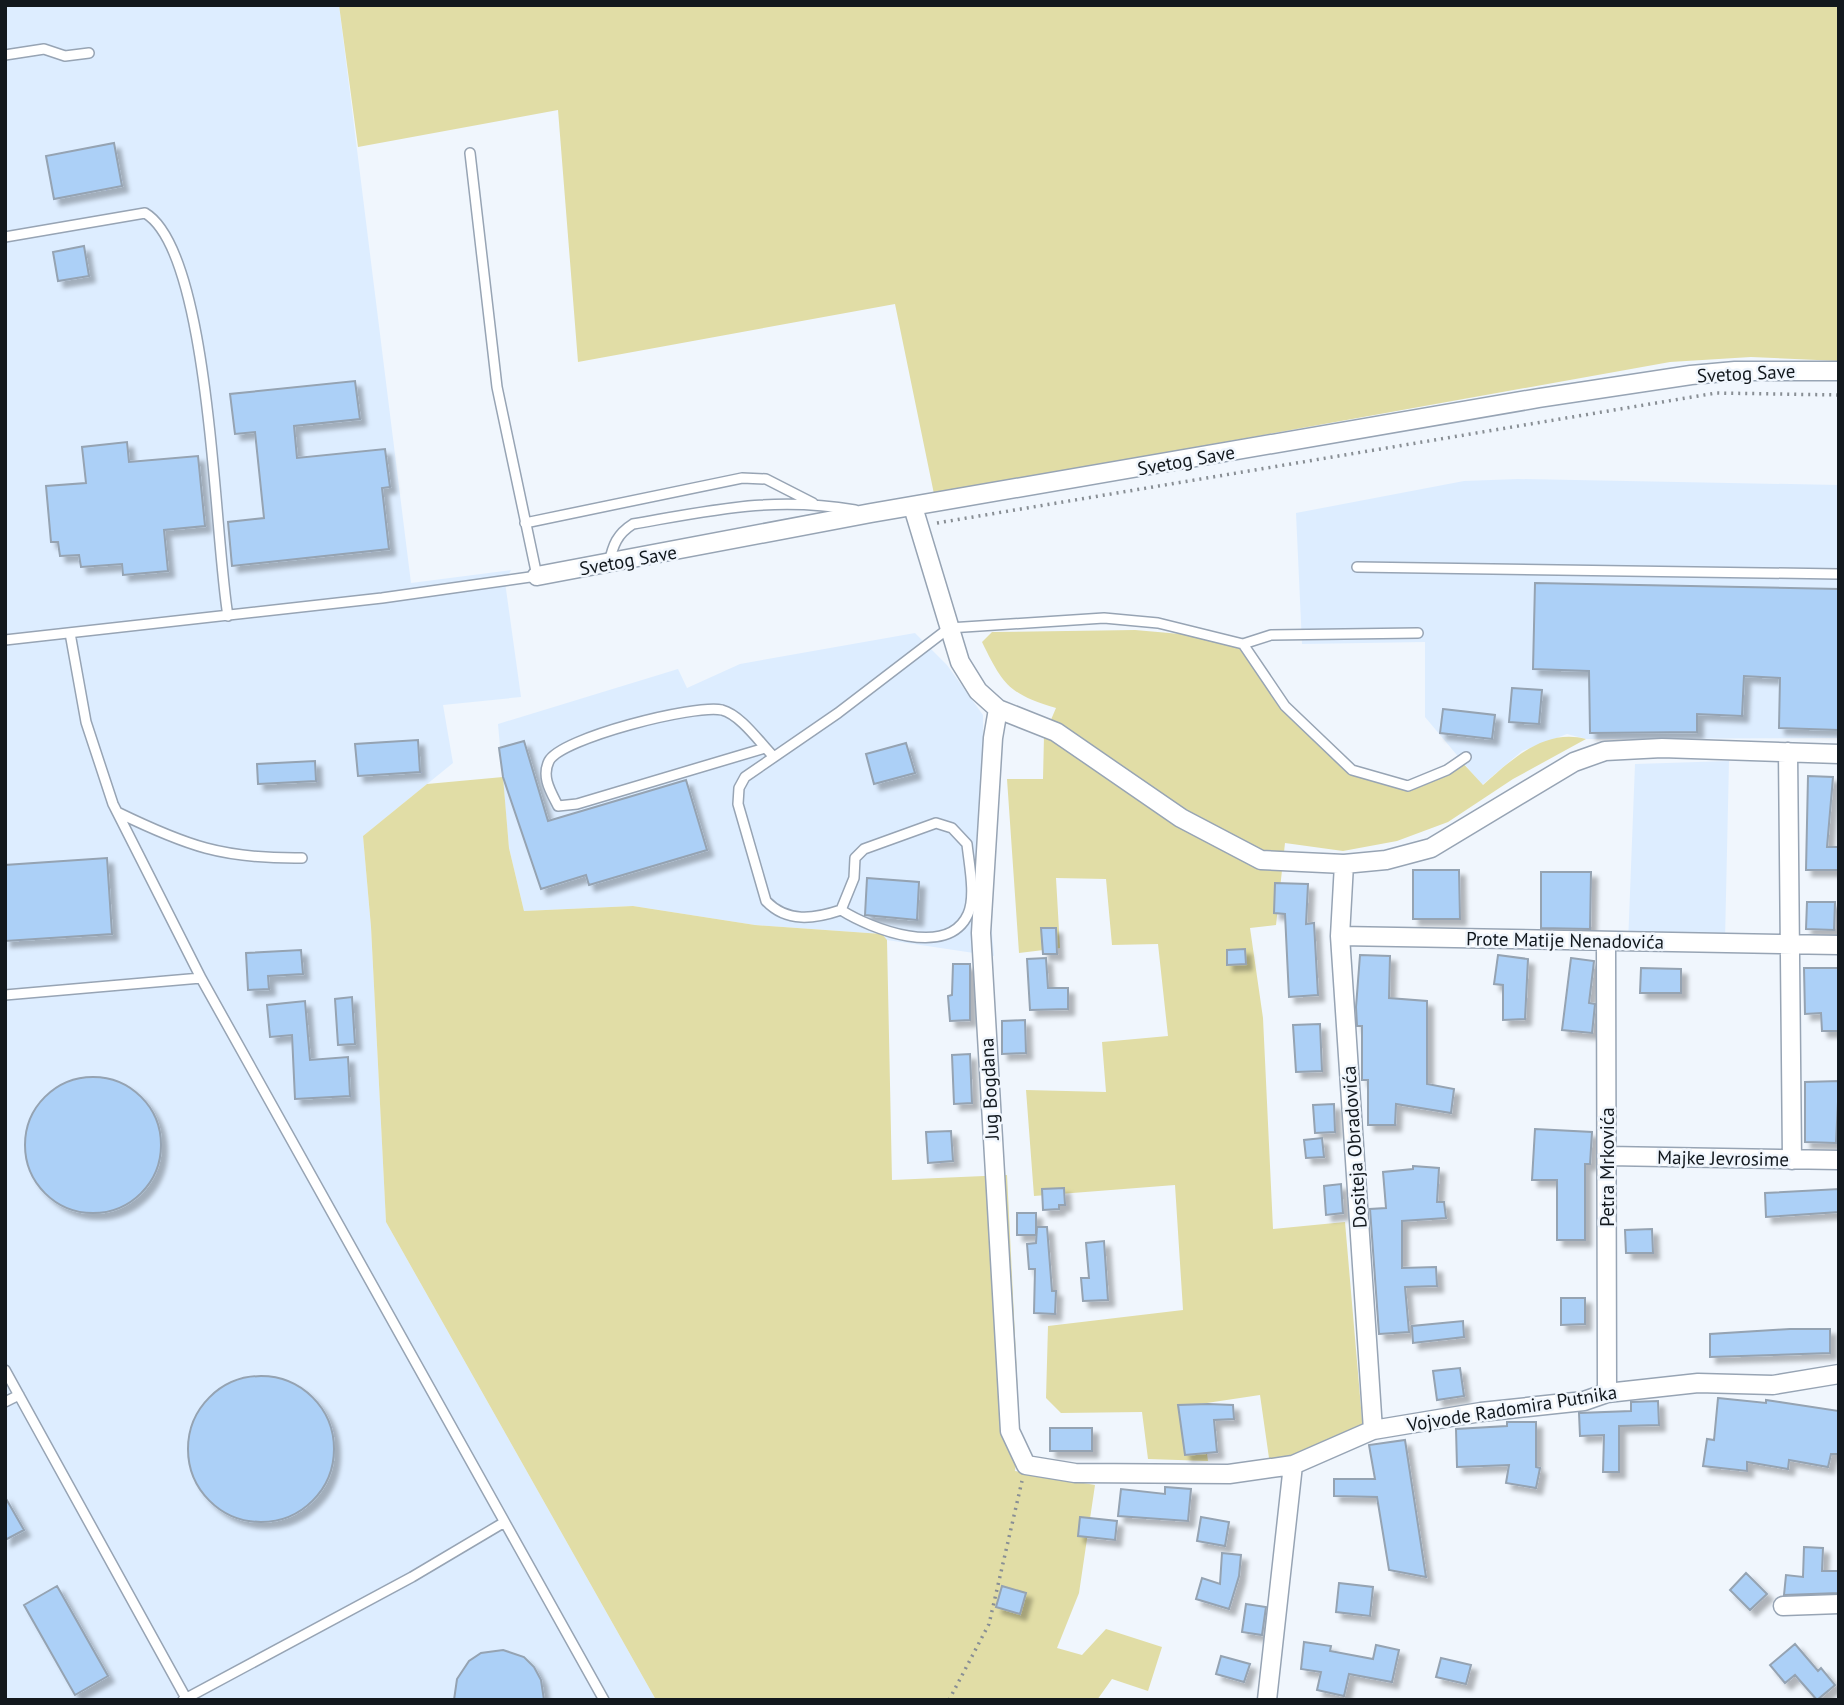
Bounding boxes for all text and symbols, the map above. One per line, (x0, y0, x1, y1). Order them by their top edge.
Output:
street label: Svetog Save (1696, 358, 1796, 388)
street label: Svetog Save (1135, 440, 1237, 480)
street label: Svetog Save (577, 540, 679, 580)
street label: Prote Matije Nenadovića (1466, 926, 1664, 954)
street label: Jug Bogdana (974, 1037, 1004, 1142)
street label: Dositeja Obradovića (1336, 1065, 1372, 1229)
street label: Petra Mrkovića (1595, 1107, 1619, 1227)
street label: Majke Jevrosime (1657, 1145, 1789, 1171)
street label: Vojvode Radomira Putnika (1404, 1380, 1619, 1437)

